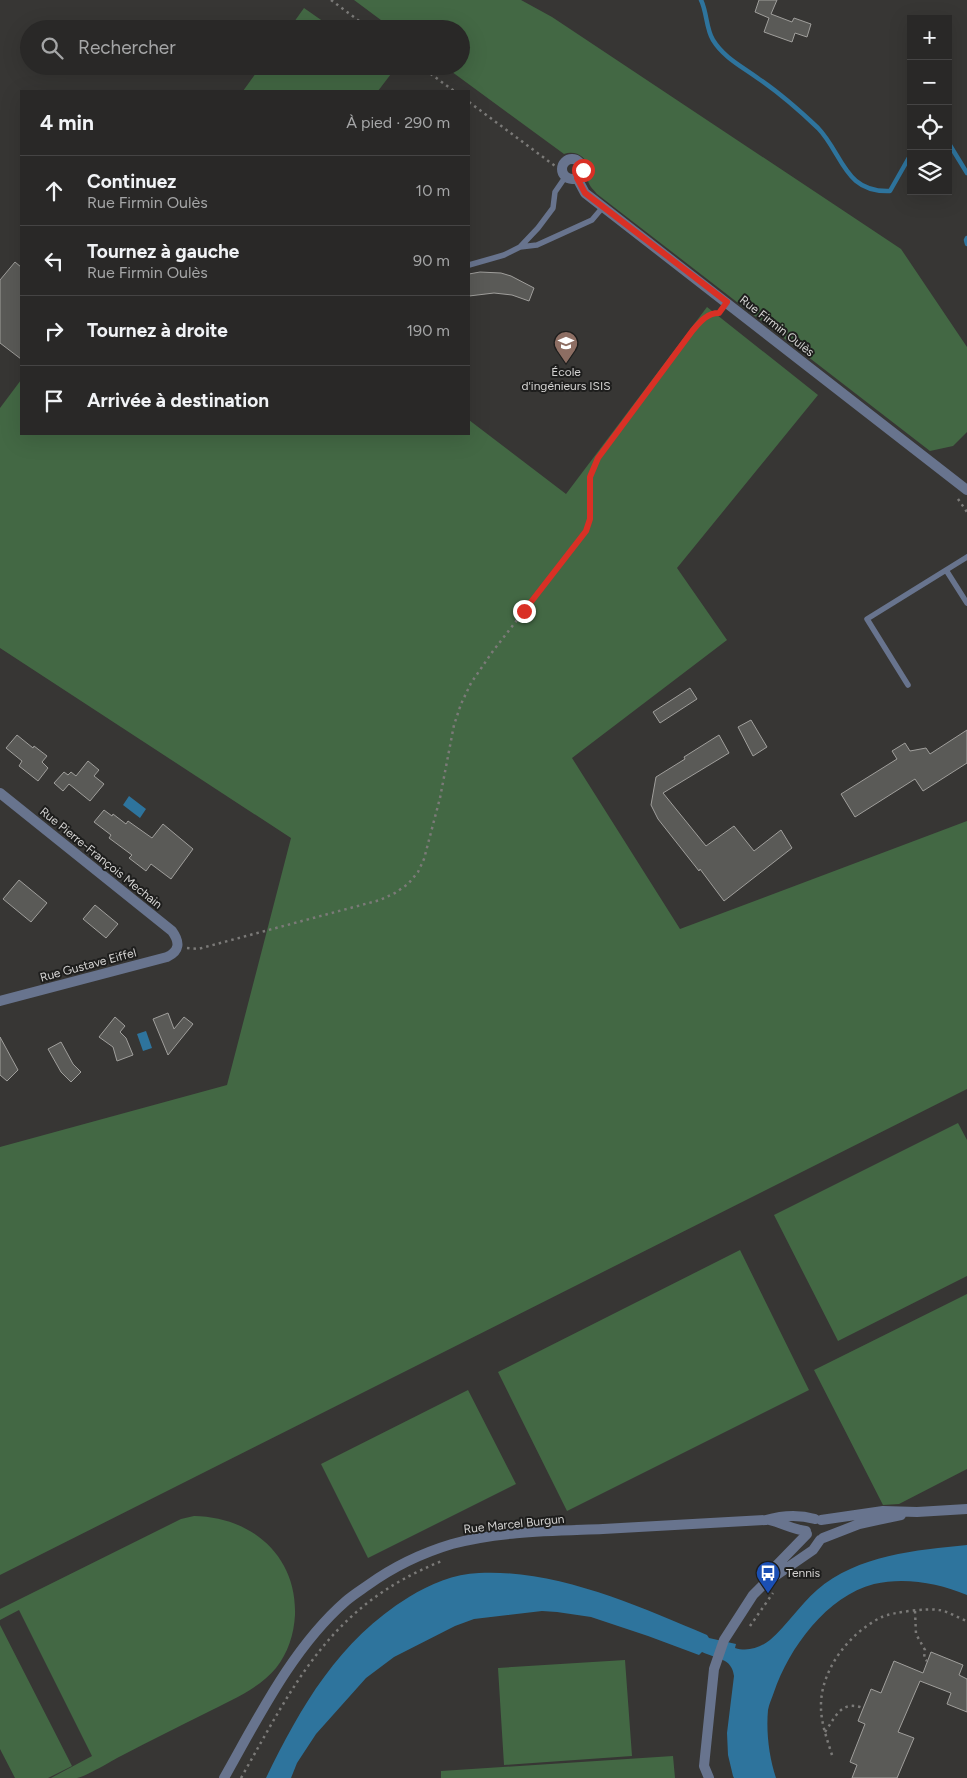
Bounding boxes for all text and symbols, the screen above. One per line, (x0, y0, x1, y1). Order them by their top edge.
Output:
map controls (907, 15, 952, 195)
button: + (907, 15, 952, 60)
search box (20, 20, 470, 75)
icon: search (38, 34, 66, 62)
text: Rechercher (78, 36, 176, 59)
button: − (907, 60, 952, 105)
button: locate (907, 105, 952, 150)
text: 4 min (40, 110, 94, 135)
text: À pied · 290 m (346, 113, 450, 132)
button: layers (907, 150, 952, 195)
route start (572, 159, 595, 182)
text: Continuez (87, 170, 176, 193)
icon: ahead (40, 177, 68, 205)
text: 10 m (416, 181, 450, 200)
text: Rue Firmin Oulès (87, 193, 208, 212)
text: Tournez à gauche (87, 240, 239, 263)
icon: left (40, 247, 68, 275)
text: 90 m (413, 251, 450, 270)
text: Rue Firmin Oulès (87, 263, 208, 282)
street label: Rue Firmin Oulès (737, 293, 817, 360)
icon: right (40, 317, 68, 345)
text: Tournez à droite (87, 319, 228, 342)
text: 190 m (407, 321, 450, 340)
school or university icon: École d'ingénieurs ISIS (553, 330, 579, 364)
place label: École d'ingénieurs ISIS (521, 365, 611, 393)
icon: arrive (40, 387, 68, 415)
text: Arrivée à destination (87, 389, 269, 412)
route end (513, 600, 536, 623)
street label: Rue Pierre-François Mechain (37, 804, 165, 912)
street label: Rue Gustave Eiffel (38, 945, 138, 985)
street label: Rue Marcel Burgun (463, 1512, 565, 1536)
bus stop icon: Tennis (755, 1560, 781, 1594)
place label: Tennis (786, 1566, 821, 1580)

